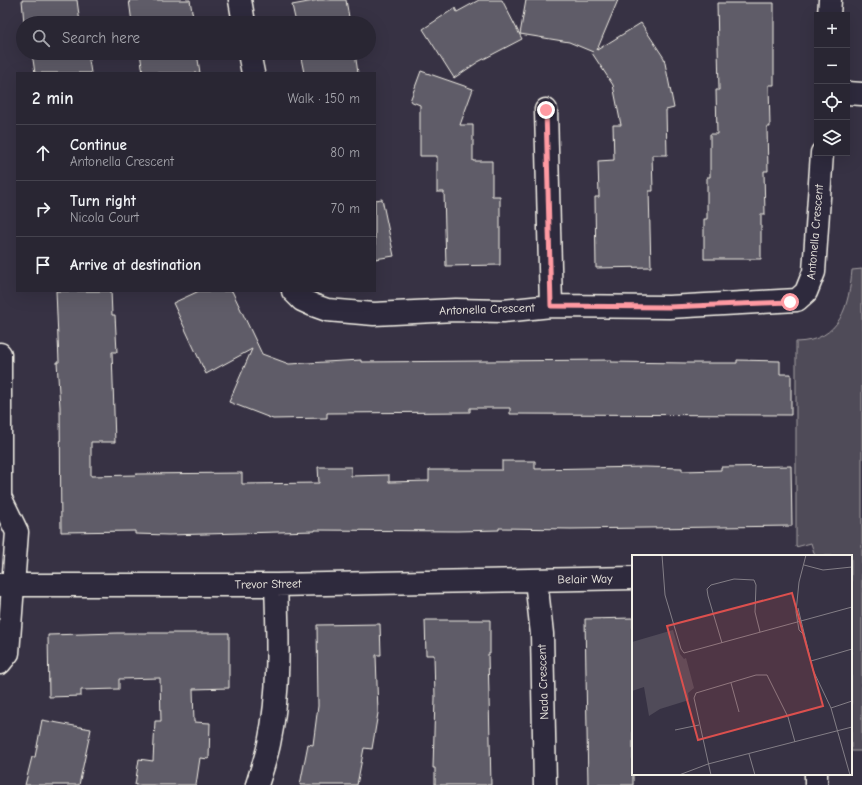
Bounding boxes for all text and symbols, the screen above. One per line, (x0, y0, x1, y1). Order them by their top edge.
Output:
map controls (814, 12, 850, 156)
button: + (814, 12, 850, 48)
search box (16, 16, 376, 60)
icon: search (30, 27, 52, 49)
text: Search here (62, 29, 140, 47)
button: − (814, 48, 850, 84)
button: locate (814, 84, 850, 120)
text: 2 min (32, 89, 73, 108)
text: Walk · 150 m (288, 91, 360, 106)
route end (537, 101, 555, 119)
button: layers (814, 120, 850, 156)
text: Continue (70, 136, 127, 154)
icon: ahead (32, 142, 54, 164)
text: 80 m (330, 145, 360, 160)
text: Antonella Crescent (70, 154, 174, 169)
street label: Antonella Crescent (804, 183, 826, 280)
text: Turn right (70, 192, 136, 210)
icon: right (32, 198, 54, 220)
text: 70 m (331, 201, 360, 216)
text: Nicola Court (70, 210, 139, 225)
icon: arrive (32, 254, 54, 276)
text: Arrive at destination (70, 256, 201, 274)
route start (781, 293, 799, 311)
street label: Antonella Crescent (439, 300, 536, 318)
inset map (632, 555, 852, 775)
street label: Belair Way (557, 572, 613, 586)
street label: Trevor Street (235, 576, 302, 592)
street label: Nada Crescent (535, 644, 551, 720)

